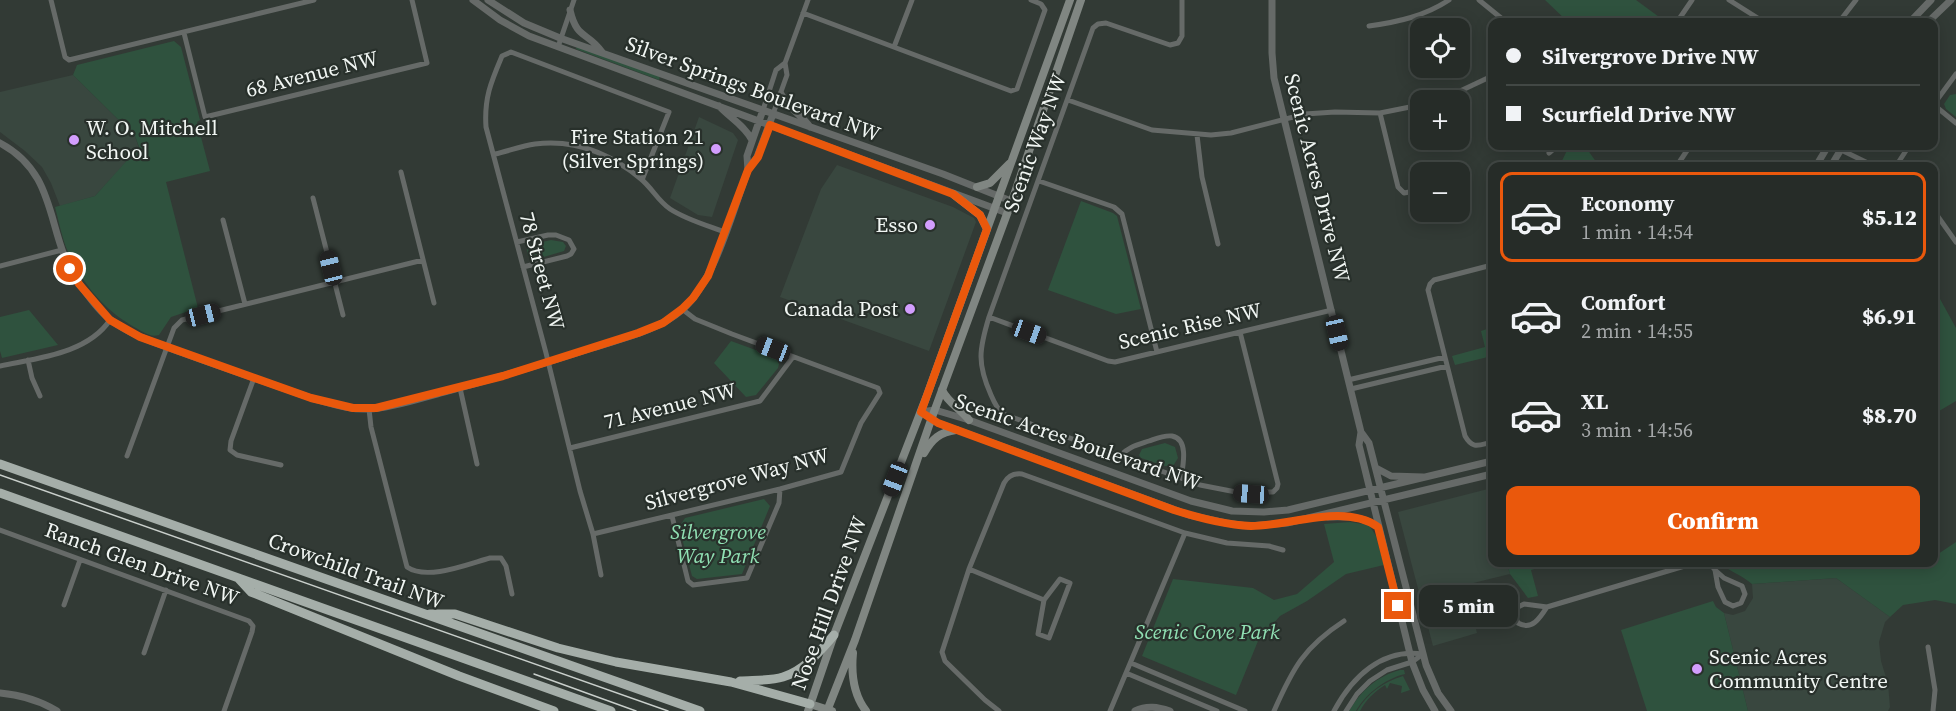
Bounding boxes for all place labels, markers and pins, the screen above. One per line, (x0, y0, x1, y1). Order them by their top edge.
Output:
place label: W. O. Mitchell School (86, 113, 218, 166)
place label: Fire Station 21 (Silver Springs) (562, 122, 704, 175)
marker: W. O. Mitchell School (67, 133, 81, 147)
marker: Fire Station 21 (Silver Springs) (709, 142, 723, 156)
place label: Esso (876, 210, 918, 239)
marker: Esso (923, 218, 937, 232)
place label: Canada Post (784, 294, 898, 323)
marker: Canada Post (903, 302, 917, 316)
place label: Scenic Acres Community Centre (1709, 642, 1888, 695)
marker: Scenic Acres Community Centre (1690, 662, 1704, 676)

